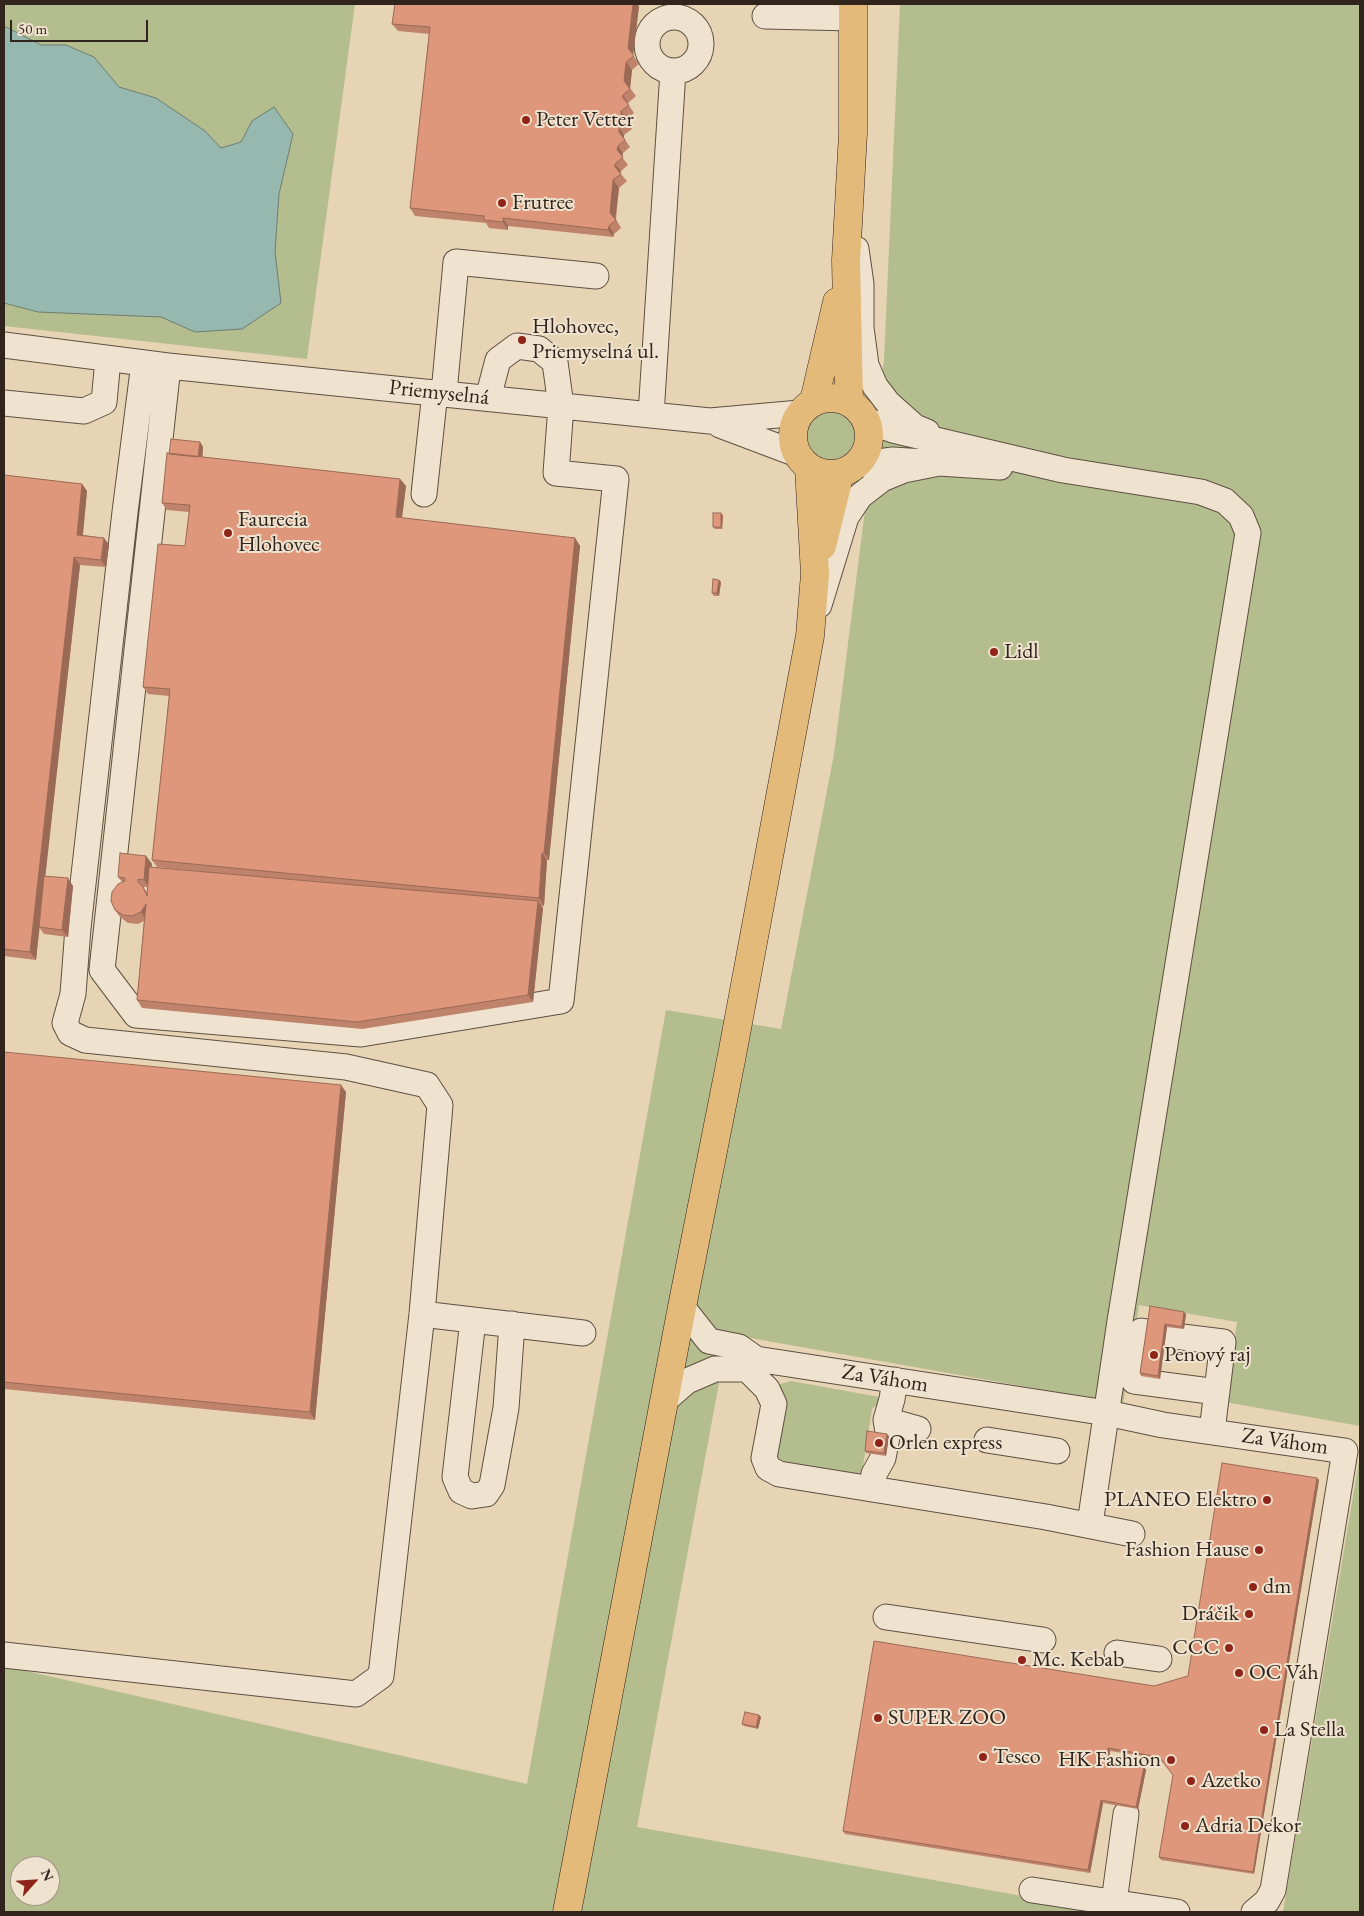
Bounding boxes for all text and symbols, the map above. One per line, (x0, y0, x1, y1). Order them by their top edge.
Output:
scale bar (12, 10, 150, 42)
text: 50 m (18, 19, 47, 38)
place label: Peter Vetter (536, 107, 634, 133)
marker: Peter Vetter (520, 114, 532, 126)
place label: Frutree (512, 190, 573, 216)
marker: Frutree (496, 197, 508, 209)
place label: Hlohovec, Priemyselná ul. (532, 314, 659, 366)
marker: Hlohovec, Priemyselná ul. (516, 334, 528, 346)
street label: Priemyselná (388, 375, 490, 411)
place label: Faurecia Hlohovec (238, 507, 320, 558)
marker: Faurecia Hlohovec (222, 527, 234, 539)
place label: Lidl (1004, 639, 1039, 665)
marker: Lidl (988, 646, 1000, 658)
place label: Penový raj (1164, 1342, 1250, 1368)
marker: Penový raj (1148, 1349, 1160, 1361)
street label: Za Váhom (840, 1359, 930, 1399)
street label: Za Váhom (1240, 1423, 1330, 1461)
place label: Orlen express (889, 1430, 1002, 1456)
marker: Orlen express (873, 1437, 885, 1449)
place label: PLANEO Elektro (1104, 1487, 1257, 1513)
marker: PLANEO Elektro (1261, 1494, 1273, 1506)
place label: Fashion Hause (1125, 1537, 1249, 1563)
marker: Fashion Hause (1253, 1544, 1265, 1556)
place label: dm (1263, 1574, 1291, 1600)
marker: dm (1247, 1581, 1259, 1593)
place label: Dráčik (1182, 1601, 1239, 1627)
marker: Dráčik (1243, 1608, 1255, 1620)
place label: CCC (1172, 1635, 1219, 1661)
marker: CCC (1223, 1642, 1235, 1654)
place label: Mc. Kebab (1032, 1647, 1124, 1673)
marker: Mc. Kebab (1016, 1654, 1028, 1666)
place label: OC Váh (1249, 1660, 1318, 1686)
marker: OC Váh (1233, 1667, 1245, 1679)
place label: SUPER ZOO (888, 1705, 1006, 1731)
marker: SUPER ZOO (872, 1712, 884, 1724)
place label: La Stella (1274, 1717, 1345, 1743)
marker: La Stella (1258, 1724, 1270, 1736)
place label: Tesco (993, 1744, 1041, 1770)
place label: HK Fashion (1058, 1747, 1161, 1773)
marker: Tesco (977, 1751, 989, 1763)
marker: HK Fashion (1165, 1754, 1177, 1766)
place label: Azetko (1201, 1768, 1261, 1794)
marker: Azetko (1185, 1775, 1197, 1787)
place label: Adria Dekor (1195, 1813, 1301, 1839)
marker: Adria Dekor (1179, 1820, 1191, 1832)
north arrow (10, 1856, 60, 1906)
text: N (37, 1866, 58, 1884)

